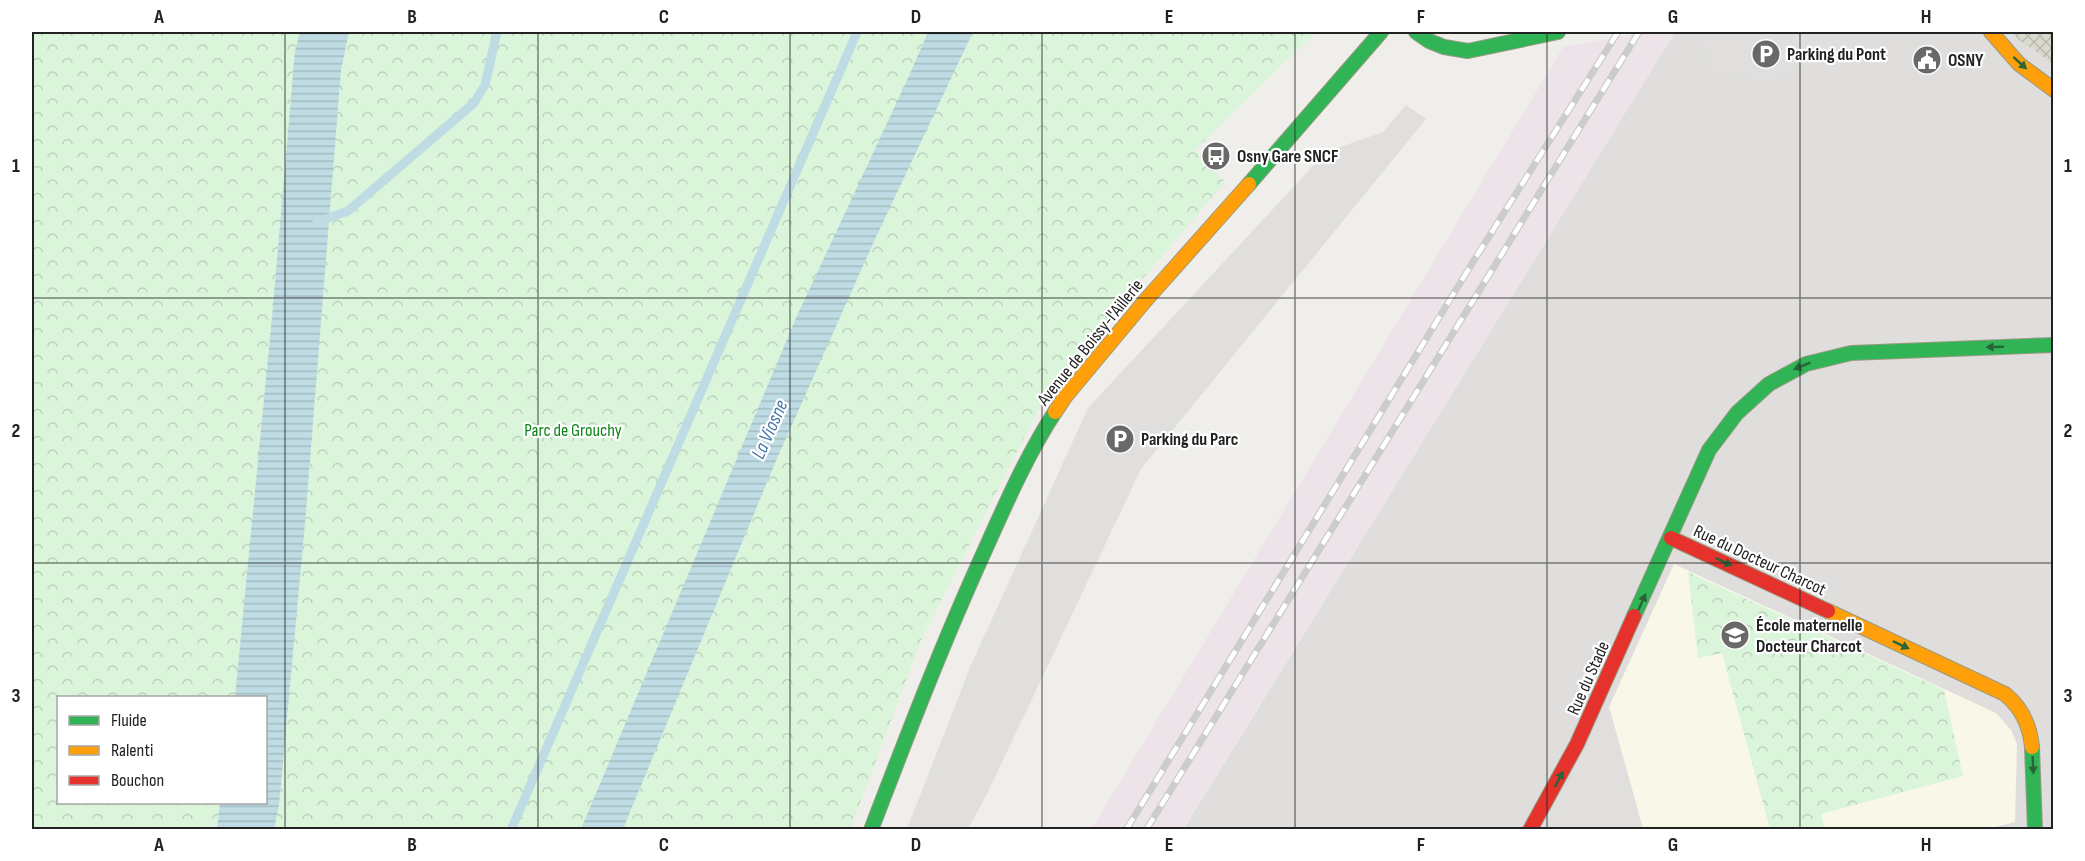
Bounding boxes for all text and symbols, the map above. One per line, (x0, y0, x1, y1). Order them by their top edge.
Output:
text: A (153, 5, 164, 29)
text: B (407, 5, 417, 29)
text: C (659, 5, 669, 29)
text: D (911, 5, 921, 29)
text: E (1165, 5, 1173, 29)
text: F (1417, 5, 1425, 29)
text: G (1668, 5, 1678, 29)
text: H (1921, 5, 1931, 29)
parking icon: Parking du Pont (1750, 38, 1782, 70)
place label: Parking du Pont (1787, 44, 1886, 65)
public building icon: OSNY (1911, 44, 1943, 76)
place label: OSNY (1948, 50, 1984, 71)
one-way arrow (2012, 56, 2027, 70)
bus stop icon: Osny Gare SNCF (1200, 140, 1232, 172)
place label: Osny Gare SNCF (1237, 146, 1339, 167)
text: 1 (12, 154, 20, 178)
text: 1 (2064, 154, 2072, 178)
street label: Avenue de Boissy-l'Aillerie (1032, 275, 1148, 410)
one-way arrow (1986, 343, 2005, 352)
one-way arrow (1793, 362, 1811, 371)
water label: La Viosne (746, 396, 794, 463)
text: 2 (12, 419, 20, 443)
text: 2 (2064, 419, 2072, 443)
park label: Parc de Grouchy (524, 420, 622, 441)
parking icon: Parking du Parc (1104, 423, 1136, 455)
place label: Parking du Parc (1141, 429, 1238, 450)
street label: Rue du Docteur Charcot (1690, 521, 1830, 601)
one-way arrow (1716, 558, 1733, 567)
one-way arrow (1637, 593, 1647, 611)
place label: École maternelle Docteur Charcot (1756, 615, 1862, 657)
school or university icon: École maternelle Docteur Charcot (1719, 619, 1751, 651)
street label: Rue du Stade (1563, 638, 1614, 718)
one-way arrow (1892, 641, 1909, 650)
text: 3 (12, 684, 21, 708)
text: 3 (2064, 684, 2073, 708)
legend (57, 696, 267, 804)
text: Fluide (111, 710, 147, 731)
text: Ralenti (111, 740, 153, 761)
one-way arrow (2028, 756, 2037, 775)
text: Bouchon (111, 770, 164, 791)
one-way arrow (1554, 770, 1564, 787)
text: A (153, 833, 164, 857)
text: B (407, 833, 417, 857)
text: C (659, 833, 669, 857)
text: D (911, 833, 921, 857)
text: E (1165, 833, 1173, 857)
text: F (1417, 833, 1425, 857)
text: G (1668, 833, 1678, 857)
text: H (1921, 833, 1931, 857)

